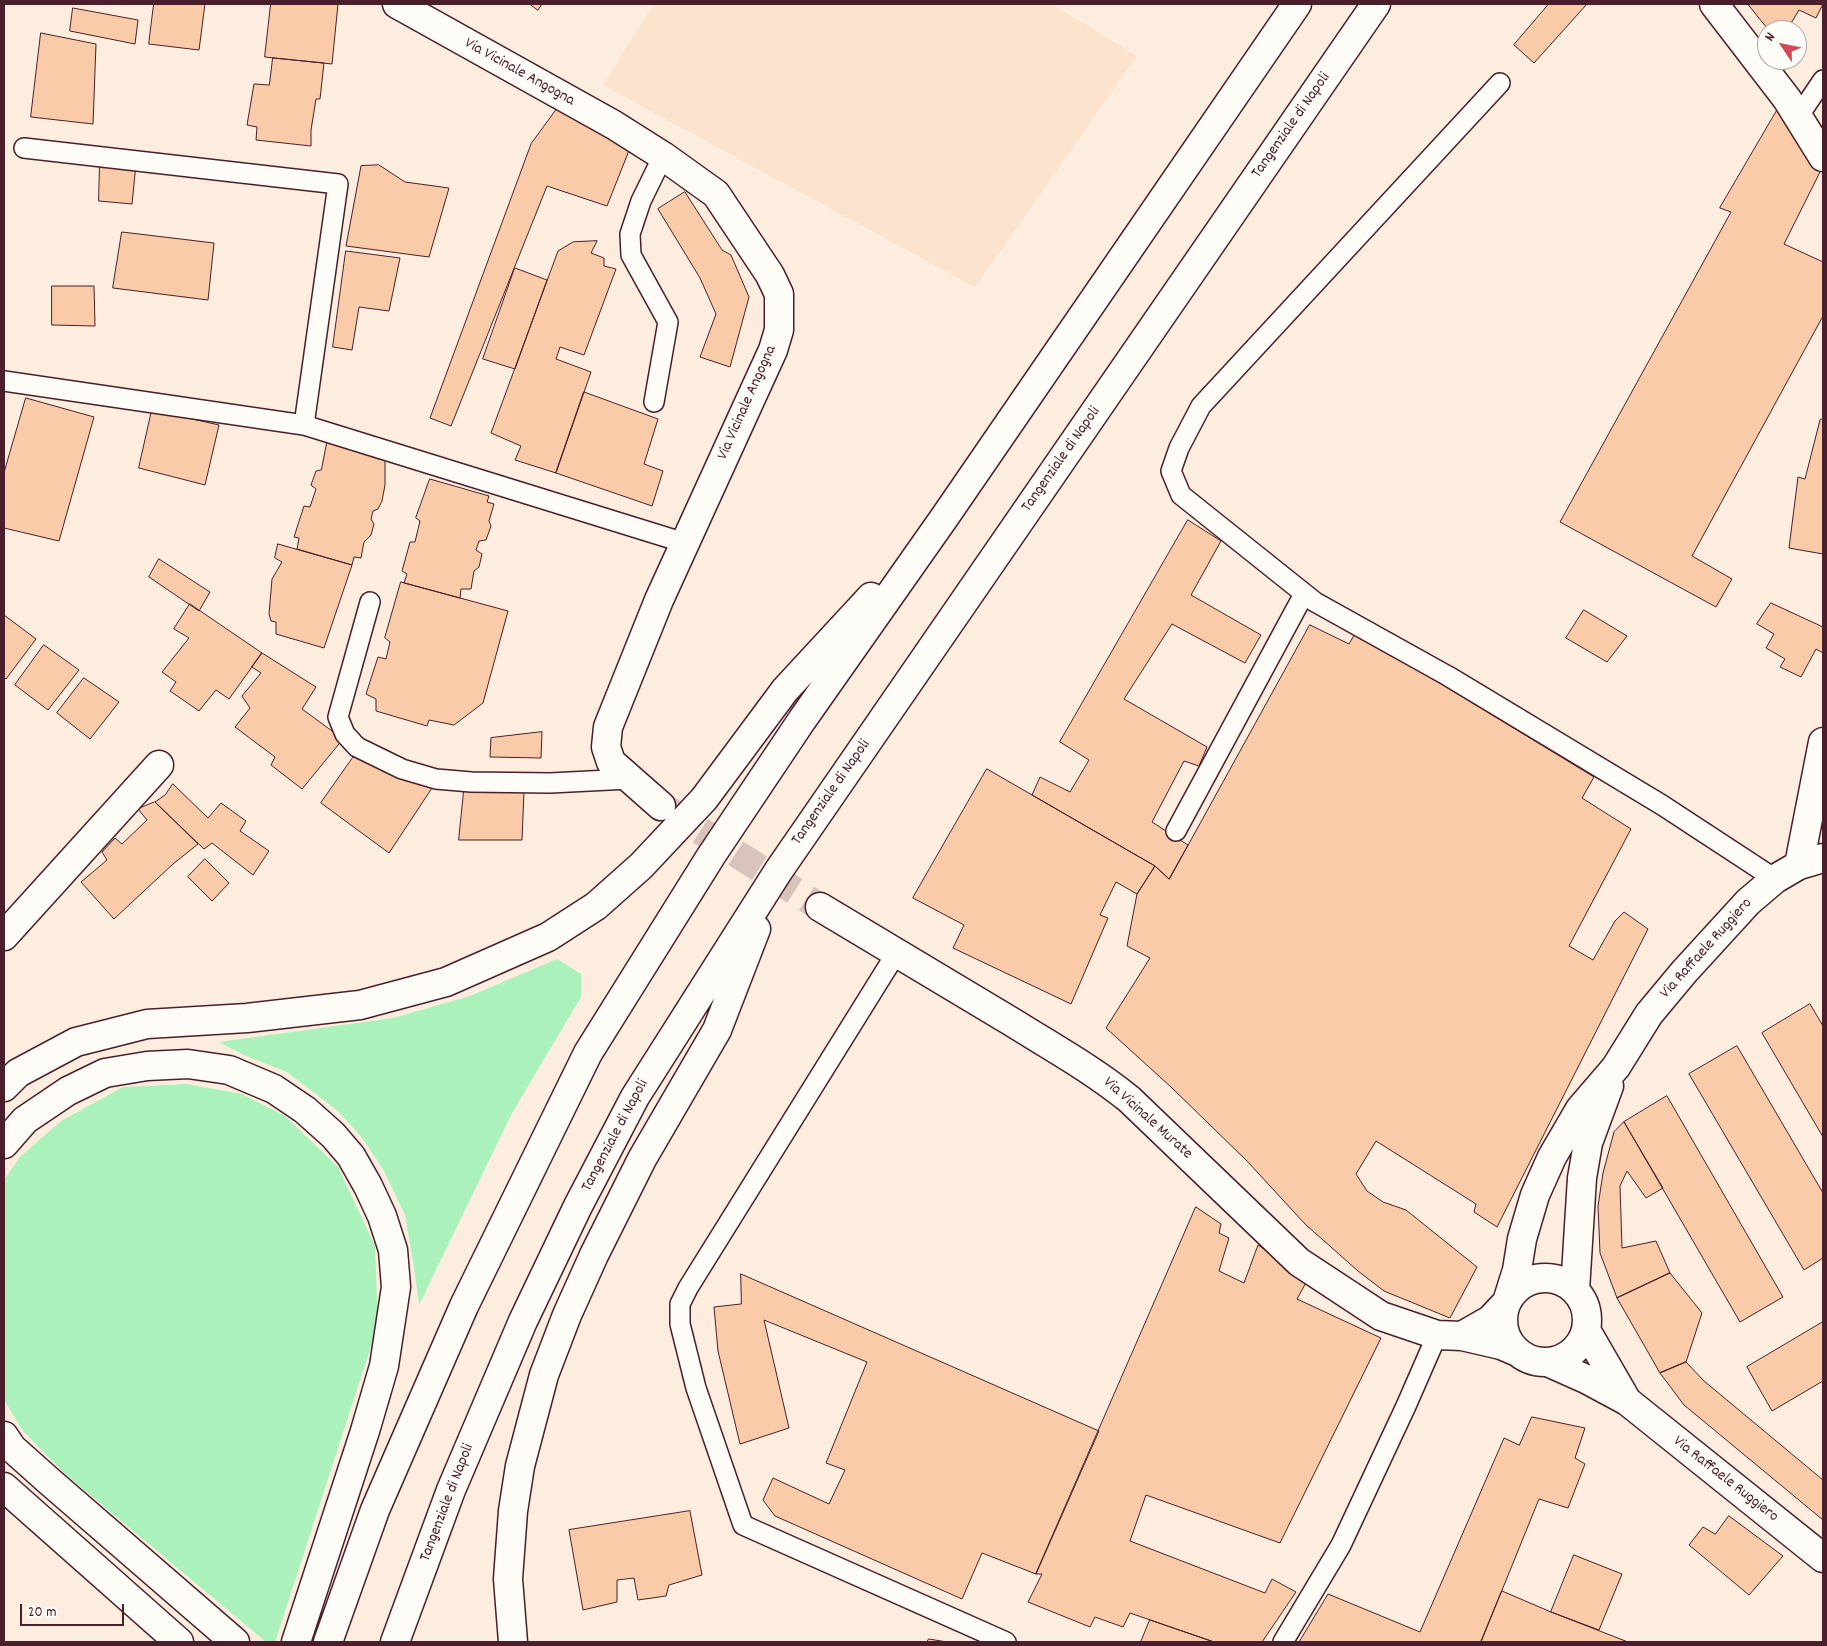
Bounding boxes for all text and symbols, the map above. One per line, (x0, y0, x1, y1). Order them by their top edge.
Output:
north arrow (1757, 20, 1807, 70)
text: N (1760, 29, 1781, 46)
street label: Via Vicinale Angogna (460, 35, 578, 111)
street label: Tangenziale di Napoli (1248, 70, 1336, 182)
street label: Via Vicinale Angogna (714, 343, 782, 463)
street label: Tangenziale di Napoli (1018, 404, 1106, 516)
street label: Tangenziale di Napoli (788, 737, 876, 849)
street label: Via Raffaele Ruggiero (1657, 895, 1757, 1003)
street label: Via Vicinale Murate (1098, 1074, 1196, 1164)
street label: Tangenziale di Napoli (578, 1077, 654, 1195)
street label: Via Raffaele Ruggiero (1668, 1433, 1782, 1527)
street label: Tangenziale di Napoli (417, 1441, 479, 1565)
scale bar (22, 1594, 126, 1626)
text: 20 m (28, 1602, 56, 1624)

